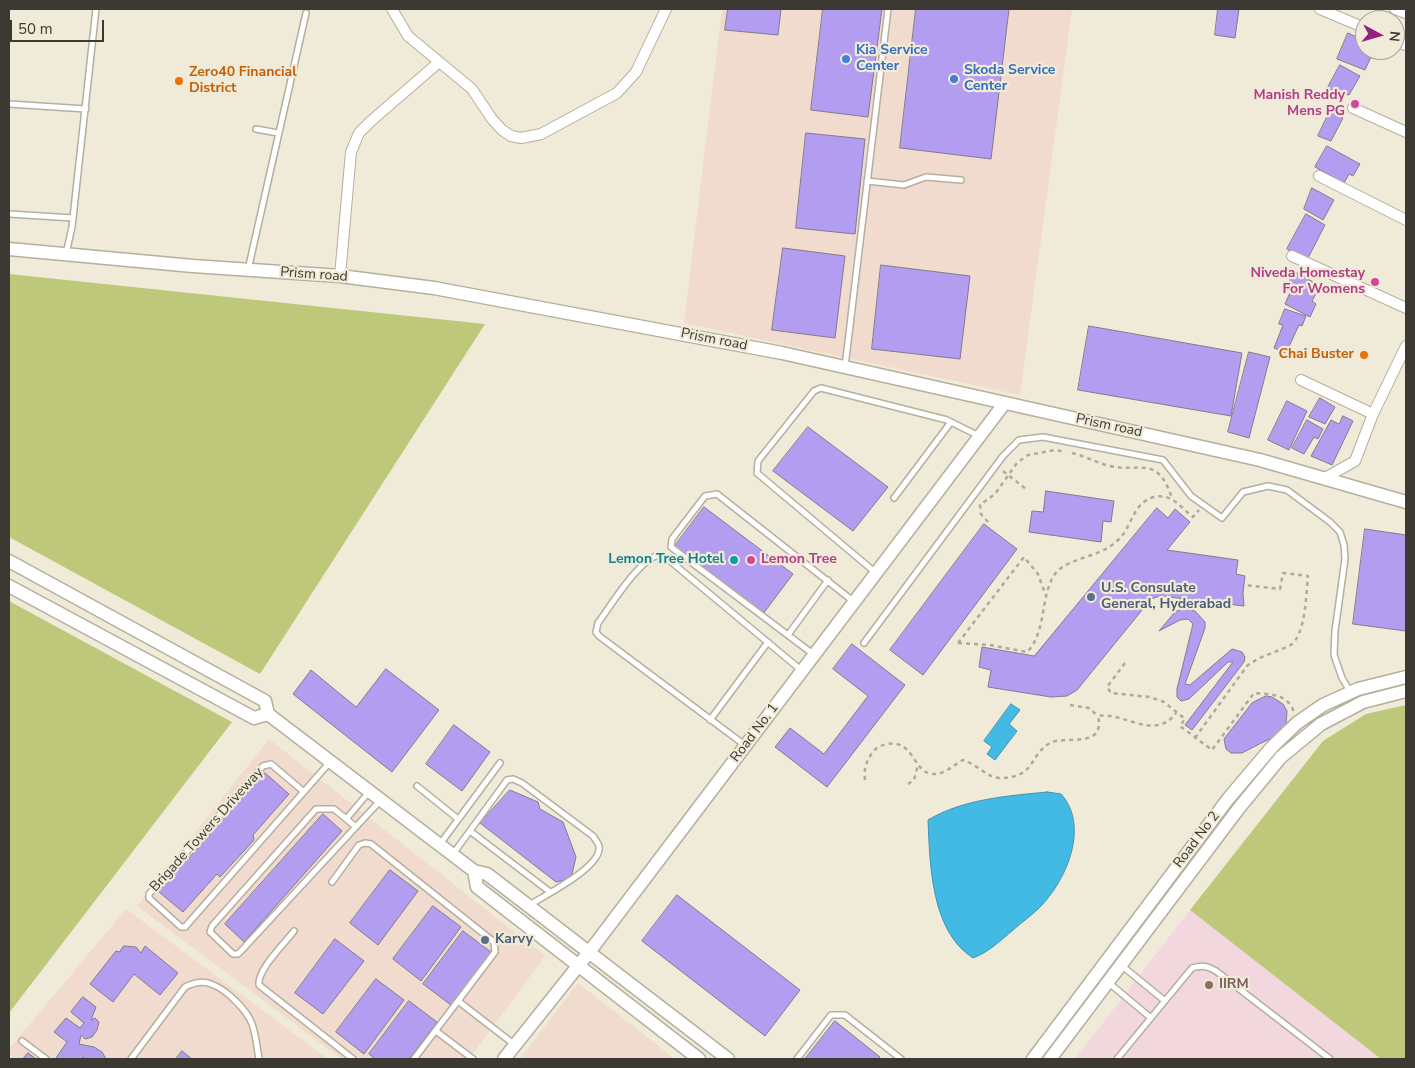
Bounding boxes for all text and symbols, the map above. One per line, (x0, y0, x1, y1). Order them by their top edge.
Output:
scale bar (12, 10, 106, 42)
north arrow (1355, 10, 1405, 60)
text: 50 m (18, 19, 53, 39)
text: N (1384, 30, 1404, 43)
place label: Kia Service Center (856, 43, 928, 75)
marker: Kia Service Center (840, 53, 852, 65)
place label: Skoda Service Center (964, 63, 1055, 95)
place label: Zero40 Financial District (189, 65, 297, 98)
marker: Skoda Service Center (948, 73, 960, 85)
marker: Zero40 Financial District (173, 75, 185, 87)
place label: Manish Reddy Mens PG (1253, 88, 1345, 120)
marker: Manish Reddy Mens PG (1349, 98, 1361, 110)
street label: Prism road (280, 264, 348, 286)
place label: Niveda Homestay For Womens (1250, 266, 1365, 298)
marker: Niveda Homestay For Womens (1369, 276, 1381, 288)
street label: Prism road (679, 325, 749, 355)
place label: Chai Buster (1278, 347, 1354, 363)
marker: Chai Buster (1358, 349, 1370, 361)
street label: Prism road (1074, 411, 1144, 441)
place label: Lemon Tree Hotel (608, 552, 724, 568)
place label: Lemon Tree (761, 552, 837, 568)
marker: Lemon Tree Hotel (728, 554, 740, 566)
marker: Lemon Tree (745, 554, 757, 566)
place label: U.S. Consulate General, Hyderabad (1101, 581, 1231, 614)
marker: U.S. Consulate General, Hyderabad (1085, 591, 1097, 603)
street label: Road No. 1 (727, 700, 783, 766)
street label: Brigade Towers Driveway (147, 764, 267, 896)
street label: Road No 2 (1170, 808, 1224, 872)
place label: Karvy (495, 932, 533, 948)
marker: Karvy (479, 934, 491, 946)
place label: IIRM (1219, 977, 1249, 993)
marker: IIRM (1203, 979, 1215, 991)

